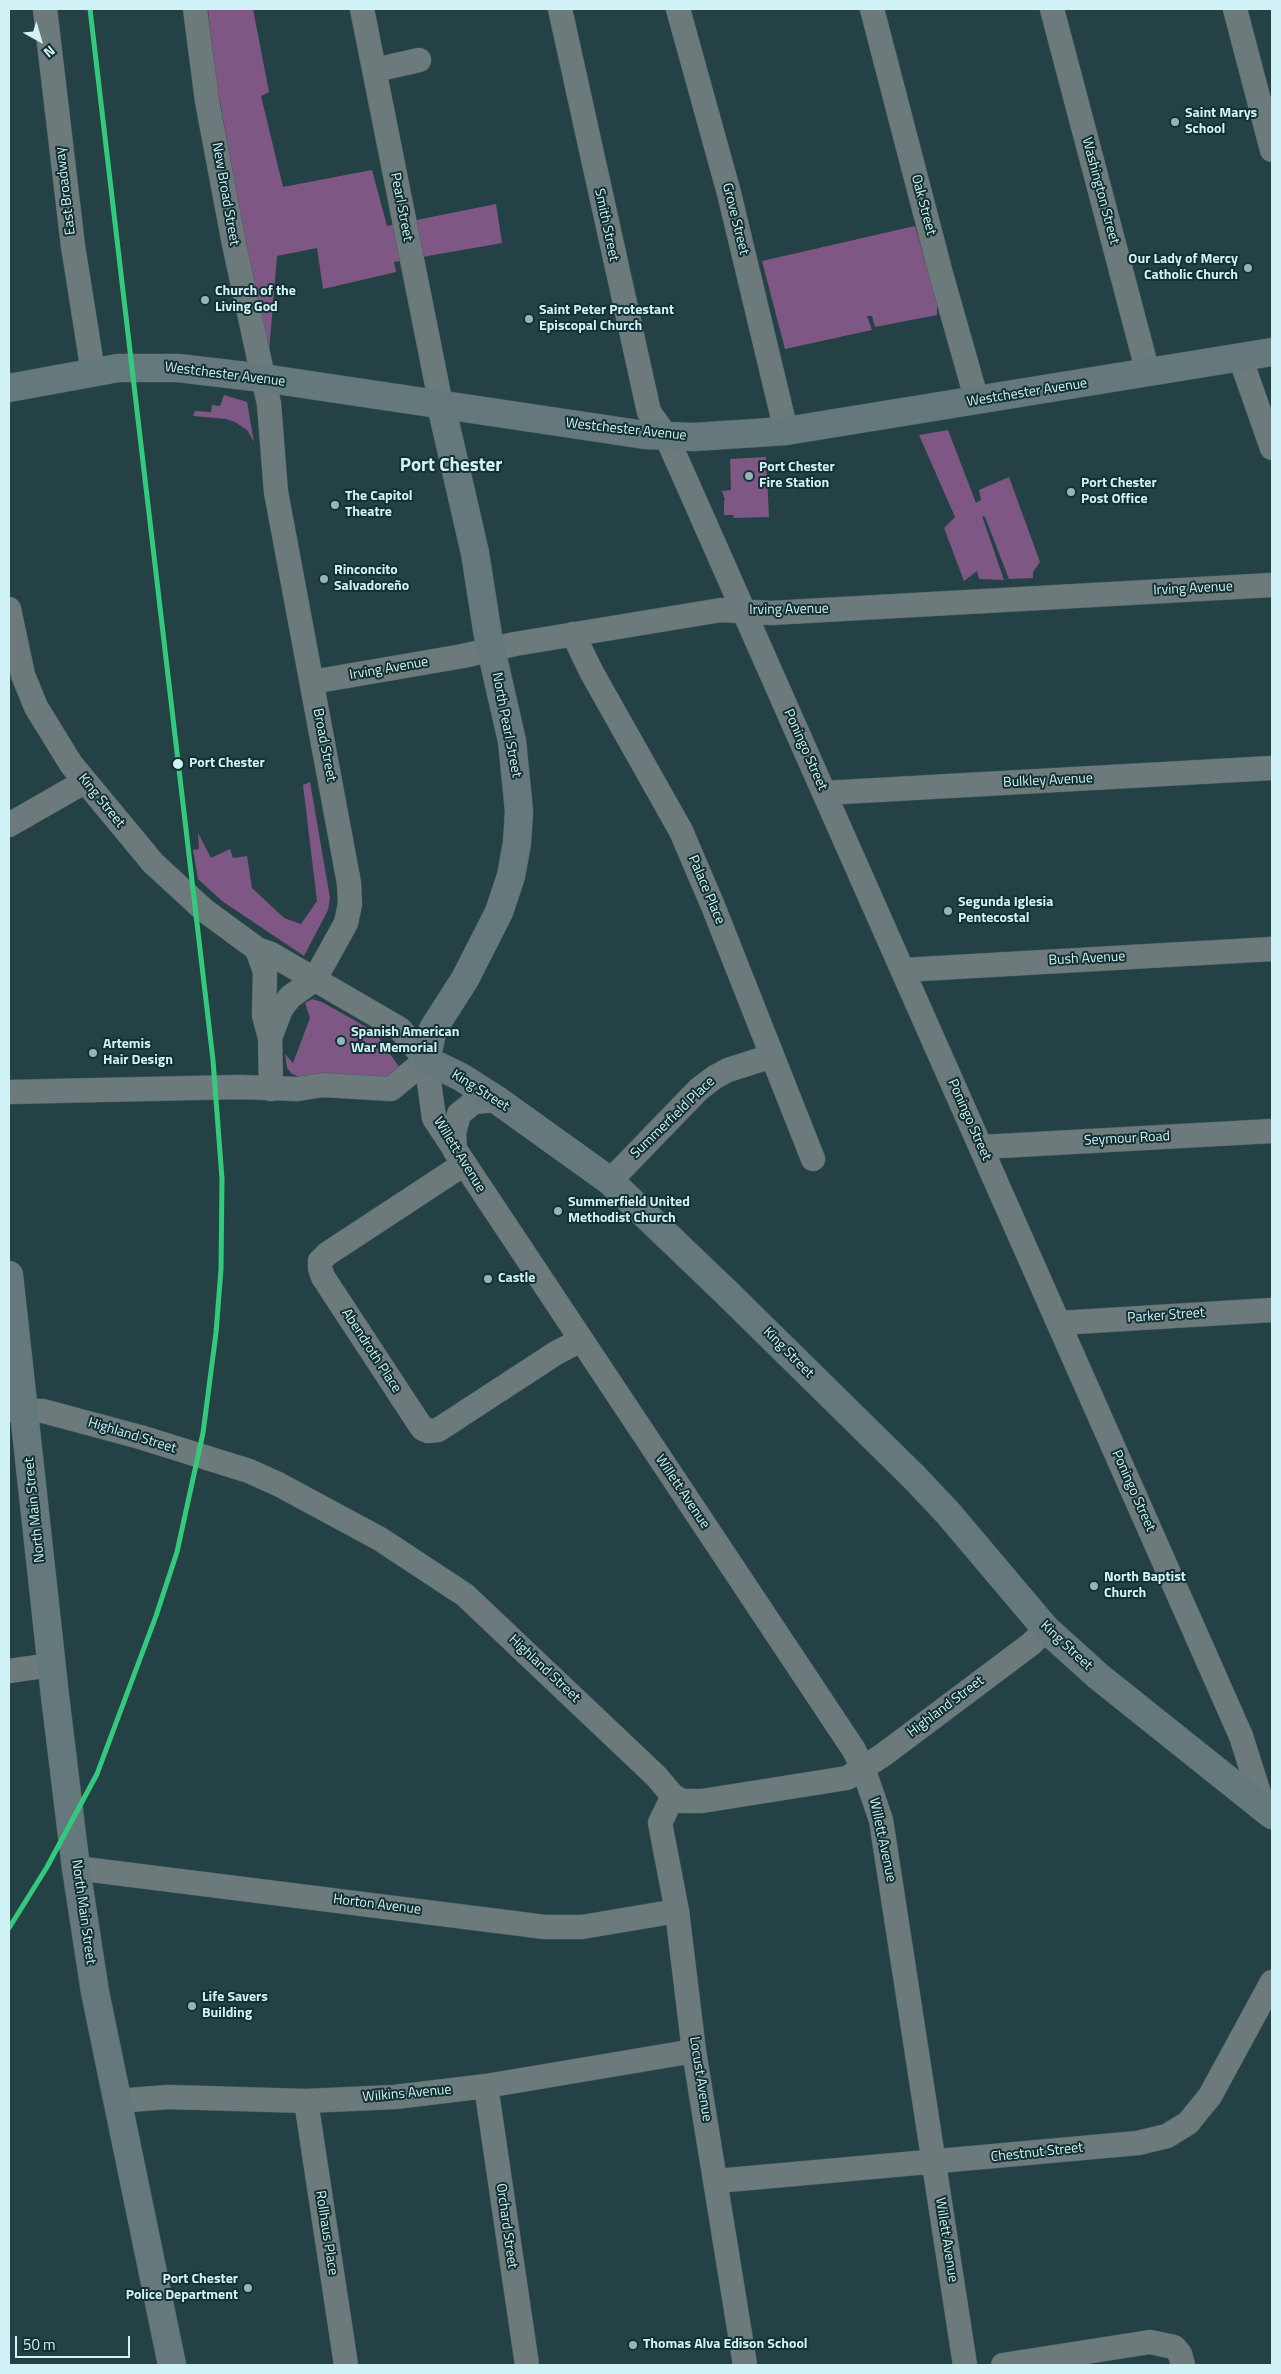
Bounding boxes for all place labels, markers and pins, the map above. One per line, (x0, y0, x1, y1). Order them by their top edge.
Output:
place label: Saint Marys School (1185, 106, 1257, 138)
marker: Saint Marys School (1169, 116, 1181, 128)
place label: Our Lady of Mercy Catholic Church (1128, 252, 1238, 284)
marker: Our Lady of Mercy Catholic Church (1242, 262, 1254, 274)
place label: Church of the Living God (215, 284, 296, 316)
marker: Church of the Living God (199, 294, 211, 306)
place label: Saint Peter Protestant Episcopal Church (539, 303, 674, 336)
marker: Saint Peter Protestant Episcopal Church (523, 313, 535, 325)
place label: Port Chester Fire Station (759, 460, 835, 492)
marker: Port Chester Fire Station (743, 470, 755, 482)
place label: Port Chester Post Office (1081, 476, 1157, 508)
marker: Port Chester Post Office (1065, 486, 1077, 498)
place label: The Capitol Theatre (345, 489, 413, 522)
marker: The Capitol Theatre (329, 499, 341, 511)
place label: Rinconcito Salvadoreño (334, 563, 409, 596)
marker: Rinconcito Salvadoreño (318, 573, 330, 585)
place label: Port Chester (189, 756, 265, 772)
marker: Port Chester (171, 757, 185, 771)
place label: Segunda Iglesia Pentecostal (958, 895, 1053, 928)
marker: Segunda Iglesia Pentecostal (942, 905, 954, 917)
place label: Spanish American War Memorial (351, 1025, 459, 1058)
marker: Spanish American War Memorial (335, 1035, 347, 1047)
place label: Artemis Hair Design (103, 1037, 173, 1070)
marker: Artemis Hair Design (87, 1047, 99, 1059)
place label: Summerfield United Methodist Church (568, 1195, 690, 1228)
marker: Summerfield United Methodist Church (552, 1205, 564, 1217)
place label: Castle (498, 1271, 535, 1287)
marker: Castle (482, 1273, 494, 1285)
place label: North Baptist Church (1104, 1570, 1186, 1602)
marker: North Baptist Church (1088, 1580, 1100, 1592)
place label: Life Savers Building (202, 1990, 268, 2022)
marker: Life Savers Building (186, 2000, 198, 2012)
place label: Port Chester Police Department (126, 2272, 238, 2304)
marker: Port Chester Police Department (242, 2282, 254, 2294)
place label: Thomas Alva Edison School (643, 2337, 808, 2353)
marker: Thomas Alva Edison School (627, 2339, 639, 2351)

